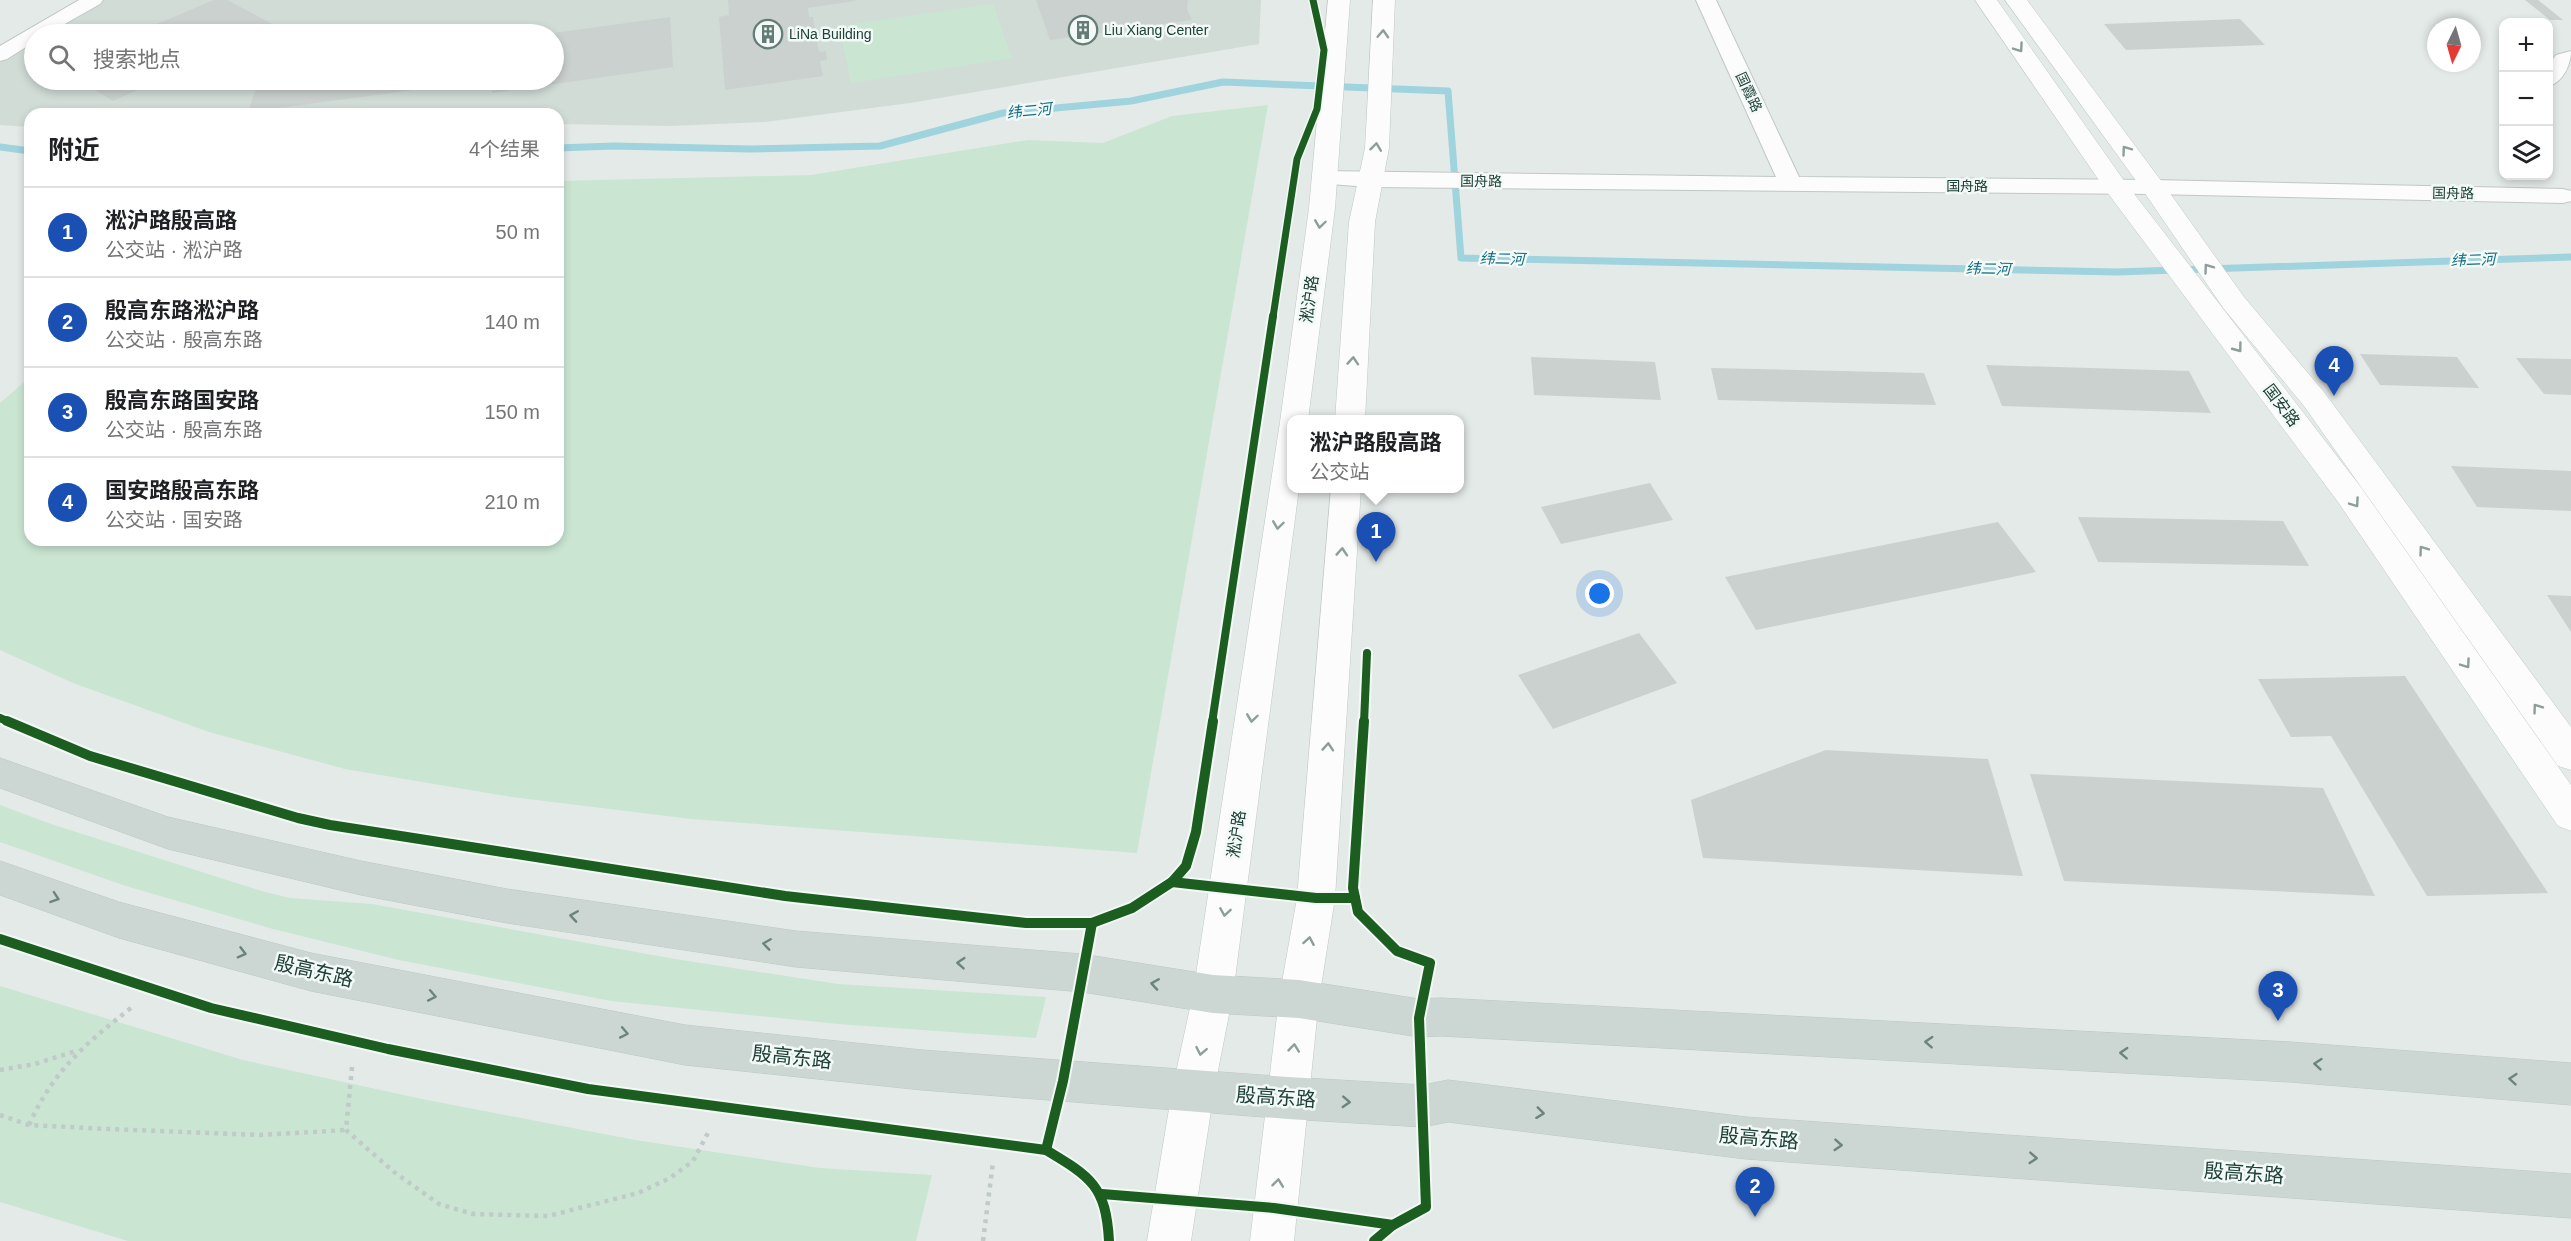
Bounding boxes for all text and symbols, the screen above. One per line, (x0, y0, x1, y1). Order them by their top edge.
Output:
building icon: Liu Xiang Center (1067, 14, 1099, 46)
building icon: LiNa Building (752, 18, 784, 50)
north arrow (2427, 18, 2481, 72)
map controls (2499, 18, 2553, 180)
button: + (2499, 18, 2553, 72)
place label: Liu Xiang Center (1104, 22, 1209, 38)
search box (24, 24, 564, 90)
place label: LiNa Building (789, 26, 872, 42)
one-way arrow (1377, 30, 1390, 39)
icon: search (45, 41, 78, 74)
one-way arrow (2012, 41, 2023, 52)
text: 搜索地点 (93, 47, 181, 72)
street label: 国霞路 (1733, 70, 1765, 114)
button: − (2499, 72, 2553, 126)
water label: 纬二河 (1006, 99, 1055, 121)
button: layers (2499, 126, 2553, 180)
text: 附近 (48, 135, 100, 165)
text: 4个结果 (469, 138, 540, 160)
one-way arrow (1369, 142, 1382, 151)
one-way arrow (2122, 146, 2133, 157)
street label: 国舟路 (1460, 173, 1502, 189)
street label: 国舟路 (1946, 178, 1988, 194)
street label: 国舟路 (2432, 185, 2474, 201)
text: 淞沪路殷高路 (105, 208, 237, 233)
one-way arrow (1314, 219, 1326, 228)
text: 1 (62, 221, 73, 243)
text: 50 m (496, 221, 540, 243)
text: 公交站 · 淞沪路 (105, 239, 243, 261)
water label: 纬二河 (1479, 250, 1528, 267)
water label: 纬二河 (2450, 250, 2499, 269)
water label: 纬二河 (1965, 260, 2014, 277)
one-way arrow (2205, 264, 2216, 275)
street label: 淞沪路 (1298, 274, 1321, 324)
text: 殷高东路淞沪路 (105, 298, 259, 323)
text: 2 (62, 311, 73, 333)
text: 140 m (484, 311, 540, 333)
text: 公交站 · 殷高东路 (105, 329, 263, 351)
one-way arrow (2231, 341, 2242, 352)
pin: 4 (2314, 346, 2354, 396)
one-way arrow (1347, 357, 1360, 366)
street label: 国安路 (2260, 381, 2303, 430)
text: 殷高东路国安路 (105, 388, 259, 413)
text: 3 (62, 401, 73, 423)
text: 150 m (484, 401, 540, 423)
popup (1287, 415, 1464, 493)
text: 公交站 · 殷高东路 (105, 419, 263, 441)
text: 淞沪路殷高路 (1309, 430, 1442, 455)
text: 公交站 (1309, 461, 1369, 483)
text: 国安路殷高东路 (105, 478, 259, 503)
text: 4 (62, 491, 73, 513)
text: 210 m (484, 491, 540, 513)
one-way arrow (2348, 497, 2359, 508)
text: 公交站 · 国安路 (105, 509, 243, 531)
pin: 1 (1356, 512, 1396, 562)
one-way arrow (1273, 521, 1285, 530)
one-way arrow (2419, 545, 2430, 556)
one-way arrow (1335, 548, 1348, 557)
your location (1585, 579, 1614, 608)
one-way arrow (2459, 657, 2470, 668)
one-way arrow (2533, 703, 2544, 714)
one-way arrow (1246, 714, 1258, 723)
one-way arrow (1321, 742, 1334, 751)
street label: 淞沪路 (1225, 809, 1248, 859)
one-way arrow (49, 890, 60, 903)
one-way arrow (1219, 906, 1232, 916)
one-way arrow (570, 911, 579, 923)
one-way arrow (1302, 936, 1315, 946)
one-way arrow (763, 939, 772, 951)
one-way arrow (236, 946, 247, 958)
street label: 殷高东路 (273, 951, 355, 991)
one-way arrow (957, 957, 966, 970)
pin: 3 (2258, 972, 2298, 1021)
one-way arrow (1150, 979, 1160, 991)
one-way arrow (427, 989, 437, 1002)
one-way arrow (618, 1026, 628, 1039)
one-way arrow (1924, 1036, 1933, 1049)
street label: 殷高东路 (751, 1042, 833, 1072)
one-way arrow (1287, 1044, 1299, 1053)
one-way arrow (1195, 1046, 1208, 1056)
one-way arrow (2119, 1046, 2128, 1059)
one-way arrow (2314, 1058, 2323, 1071)
one-way arrow (2508, 1073, 2517, 1086)
street label: 殷高东路 (1235, 1083, 1317, 1111)
one-way arrow (1342, 1095, 1351, 1108)
one-way arrow (1536, 1106, 1545, 1119)
street label: 殷高东路 (1718, 1124, 1800, 1152)
one-way arrow (1834, 1138, 1843, 1151)
one-way arrow (2028, 1152, 2037, 1165)
street label: 殷高东路 (2203, 1159, 2285, 1187)
pin: 2 (1736, 1168, 1774, 1217)
one-way arrow (1271, 1178, 1283, 1187)

